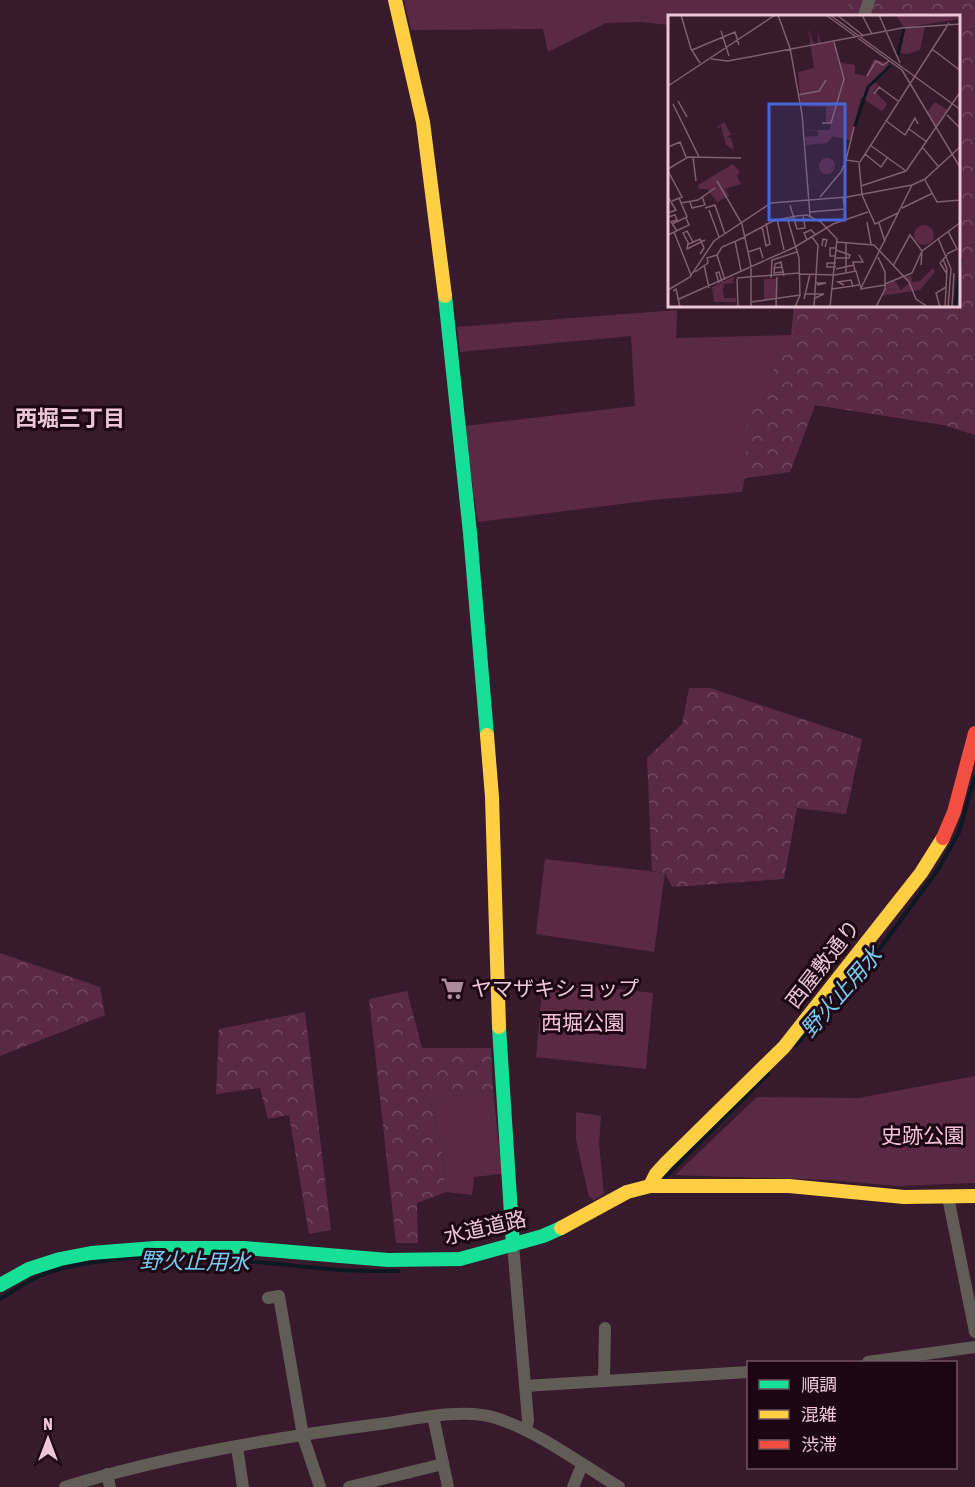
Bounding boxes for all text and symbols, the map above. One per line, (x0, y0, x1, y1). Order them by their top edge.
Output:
inset map (668, 15, 960, 308)
district label: 西堀三丁目 (15, 405, 125, 431)
street label: 西屋敷通り (780, 915, 864, 1012)
water label: 野火止用水 (795, 940, 888, 1042)
supermarket icon: ヤマザキショップ (440, 976, 466, 1002)
place label: ヤマザキショップ (471, 976, 639, 1000)
park label: 西堀公園 (541, 1010, 625, 1034)
park label: 史跡公園 (881, 1123, 965, 1147)
street label: 水道道路 (441, 1206, 528, 1248)
water label: 野火止用水 (140, 1247, 252, 1275)
legend (747, 1361, 957, 1469)
text: 順調 (801, 1374, 837, 1395)
text: 混雑 (801, 1404, 837, 1425)
north arrow (18, 1409, 78, 1469)
text: N (43, 1415, 53, 1433)
text: 渋滞 (801, 1434, 837, 1455)

